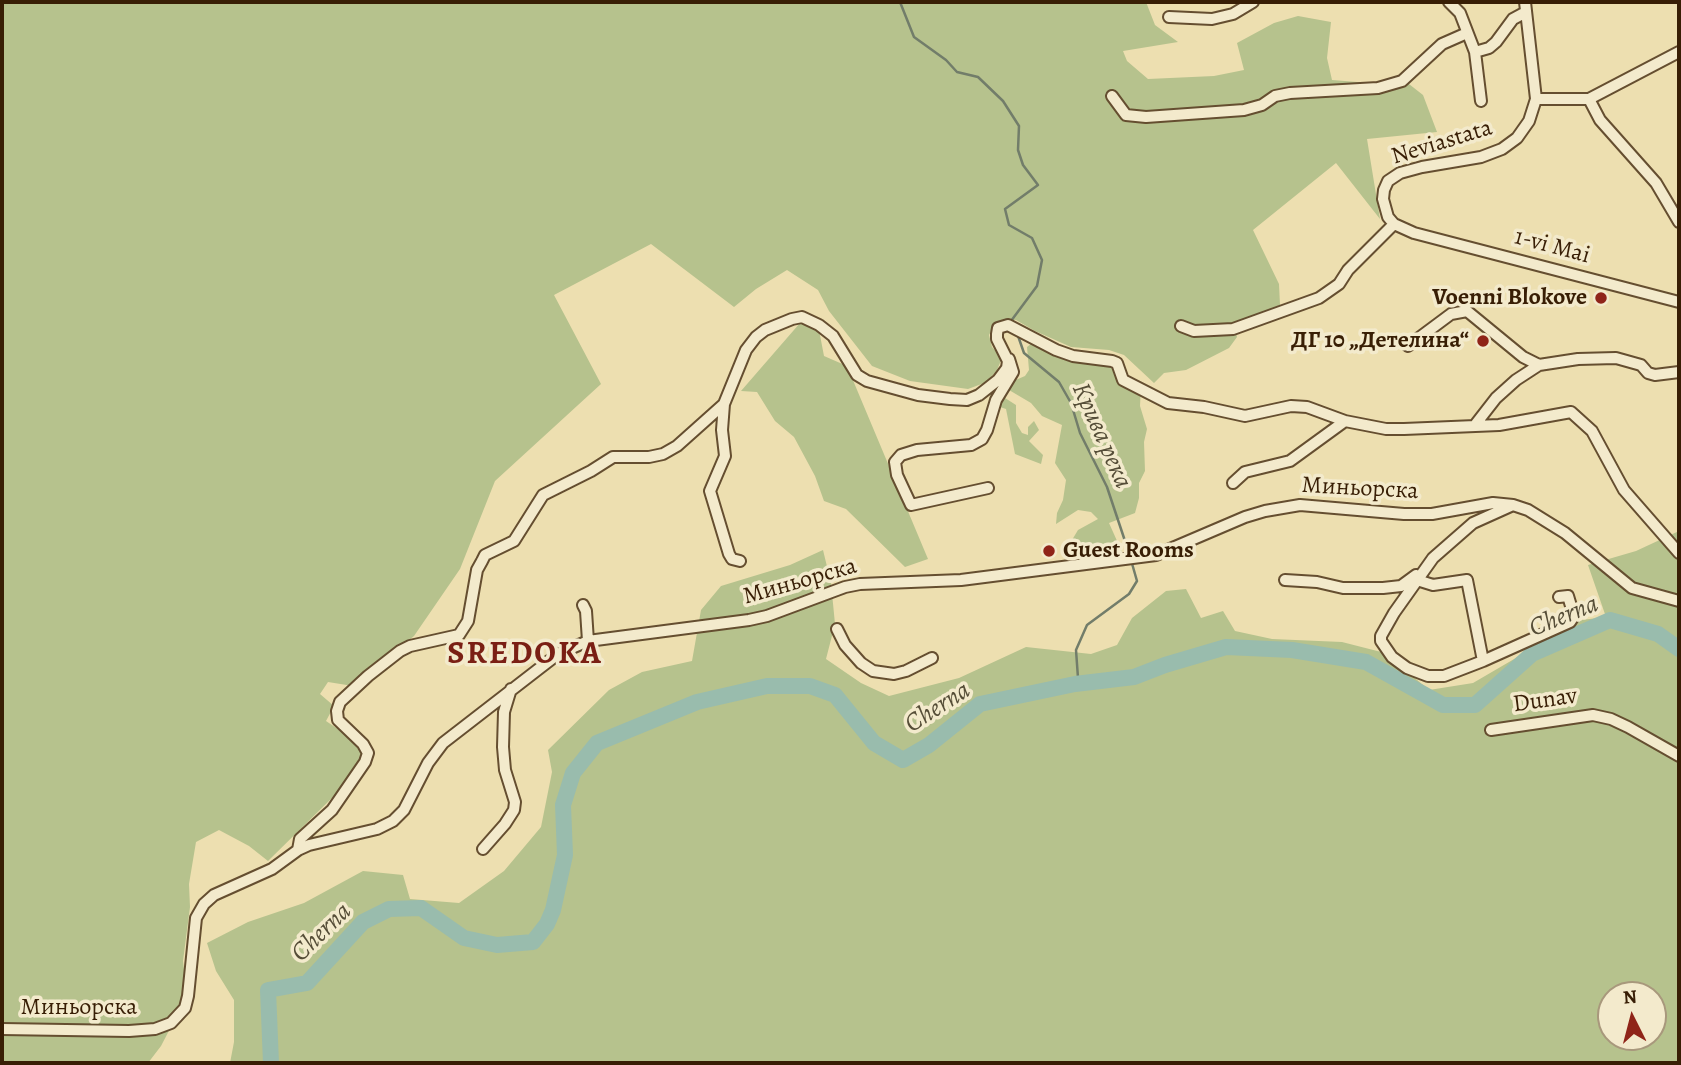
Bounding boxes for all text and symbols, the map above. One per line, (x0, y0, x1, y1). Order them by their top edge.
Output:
street label: Neviastata (1388, 114, 1496, 172)
street label: 1-vi Mai (1511, 223, 1593, 271)
place label: Voenni Blokove (1432, 284, 1587, 312)
marker: Voenni Blokove (1593, 290, 1609, 306)
place label: ДГ 10 „Детелина“ (1291, 327, 1469, 355)
marker: ДГ 10 „Детелина“ (1475, 333, 1491, 349)
water label: Крива река (1064, 378, 1138, 494)
street label: Миньорска (1301, 472, 1419, 506)
place label: Guest Rooms (1063, 537, 1194, 565)
marker: Guest Rooms (1041, 543, 1057, 559)
street label: Миньорска (740, 552, 860, 612)
water label: Cherna (1525, 589, 1603, 645)
district label: SREDOKA (448, 636, 602, 674)
water label: Cherna (899, 675, 977, 741)
street label: Dunav (1511, 682, 1579, 720)
water label: Cherna (285, 897, 359, 969)
north arrow (1597, 981, 1667, 1051)
text: N (1622, 983, 1638, 1011)
street label: Миньорска (21, 994, 137, 1022)

